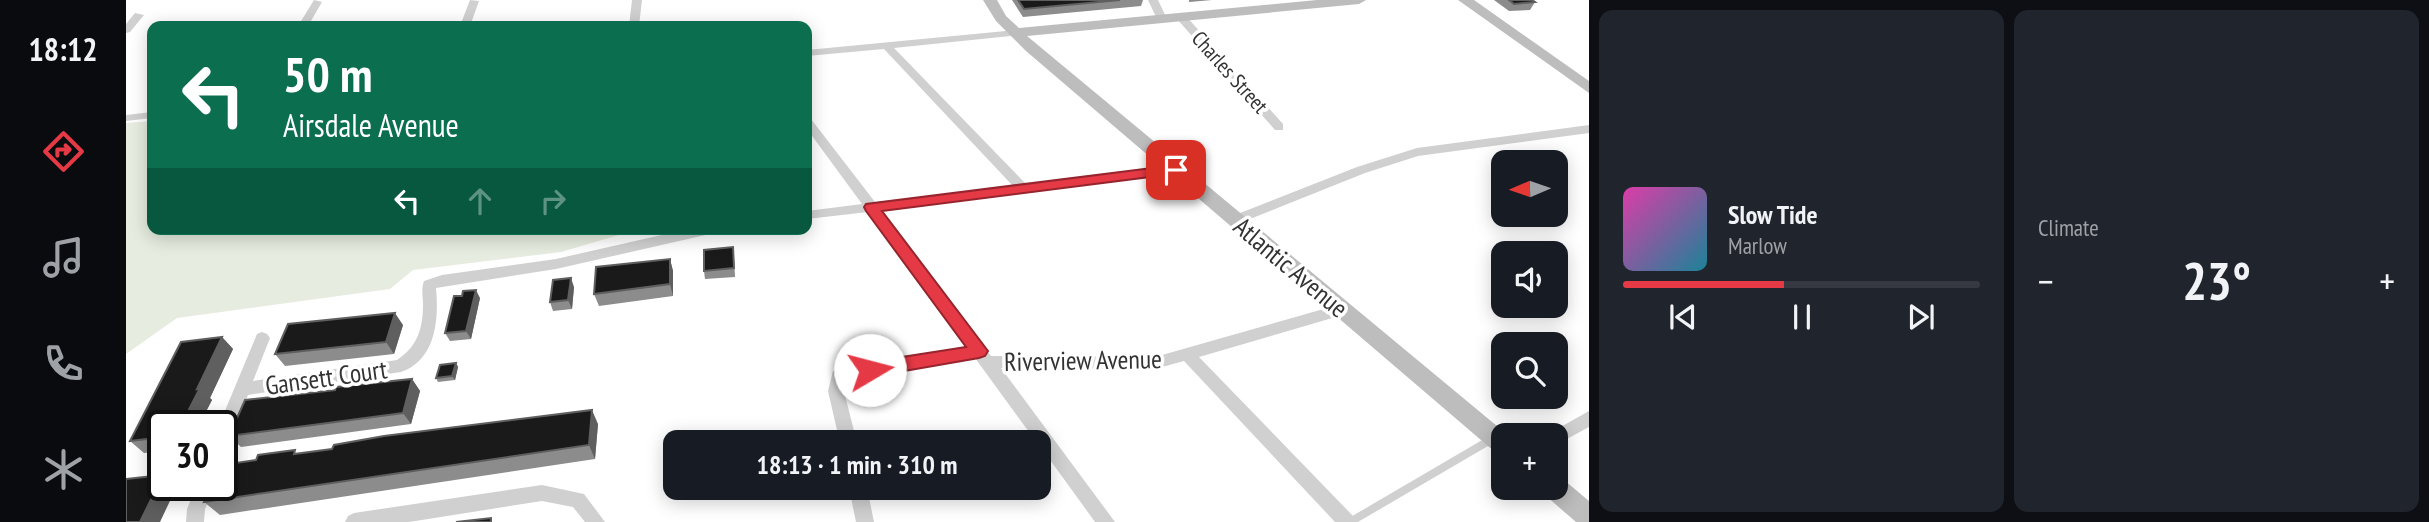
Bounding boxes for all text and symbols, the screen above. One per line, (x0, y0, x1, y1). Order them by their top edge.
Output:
street label: Charles Street (1186, 25, 1274, 119)
text: 18:12 (28, 28, 98, 70)
text: 50 m (283, 42, 372, 106)
icon: left (168, 49, 259, 140)
text: Airsdale Avenue (283, 104, 459, 146)
icon: directions (39, 127, 88, 176)
pin (1146, 140, 1206, 200)
north arrow (1491, 150, 1568, 228)
map controls (1491, 150, 1568, 500)
icon: arrive (1157, 151, 1195, 189)
icon: left (388, 182, 426, 220)
icon: ahead (461, 182, 499, 220)
icon: right (534, 182, 572, 220)
text: Slow Tide (1728, 198, 1818, 231)
street label: Atlantic Avenue (1227, 210, 1355, 324)
text: Climate (2038, 213, 2099, 242)
text: Marlow (1728, 231, 1787, 260)
icon: music (39, 233, 88, 282)
button: sound (1491, 241, 1568, 318)
text: 23° (2182, 247, 2251, 314)
text: − (2038, 256, 2054, 305)
text: + (2379, 256, 2395, 305)
icon: previous (1664, 298, 1702, 336)
icon: pause (1783, 298, 1821, 336)
icon: next (1902, 298, 1940, 336)
button: search (1491, 332, 1568, 409)
position arrow (833, 333, 907, 407)
icon: phone (39, 339, 88, 388)
street label: Riverview Avenue (1004, 342, 1162, 378)
street label: Gansett Court (263, 352, 389, 402)
speed limit sign: 30 (147, 410, 238, 501)
button: + (1491, 423, 1568, 500)
icon: climate (39, 445, 88, 494)
text: 18:13 · 1 min · 310 m (757, 448, 957, 481)

